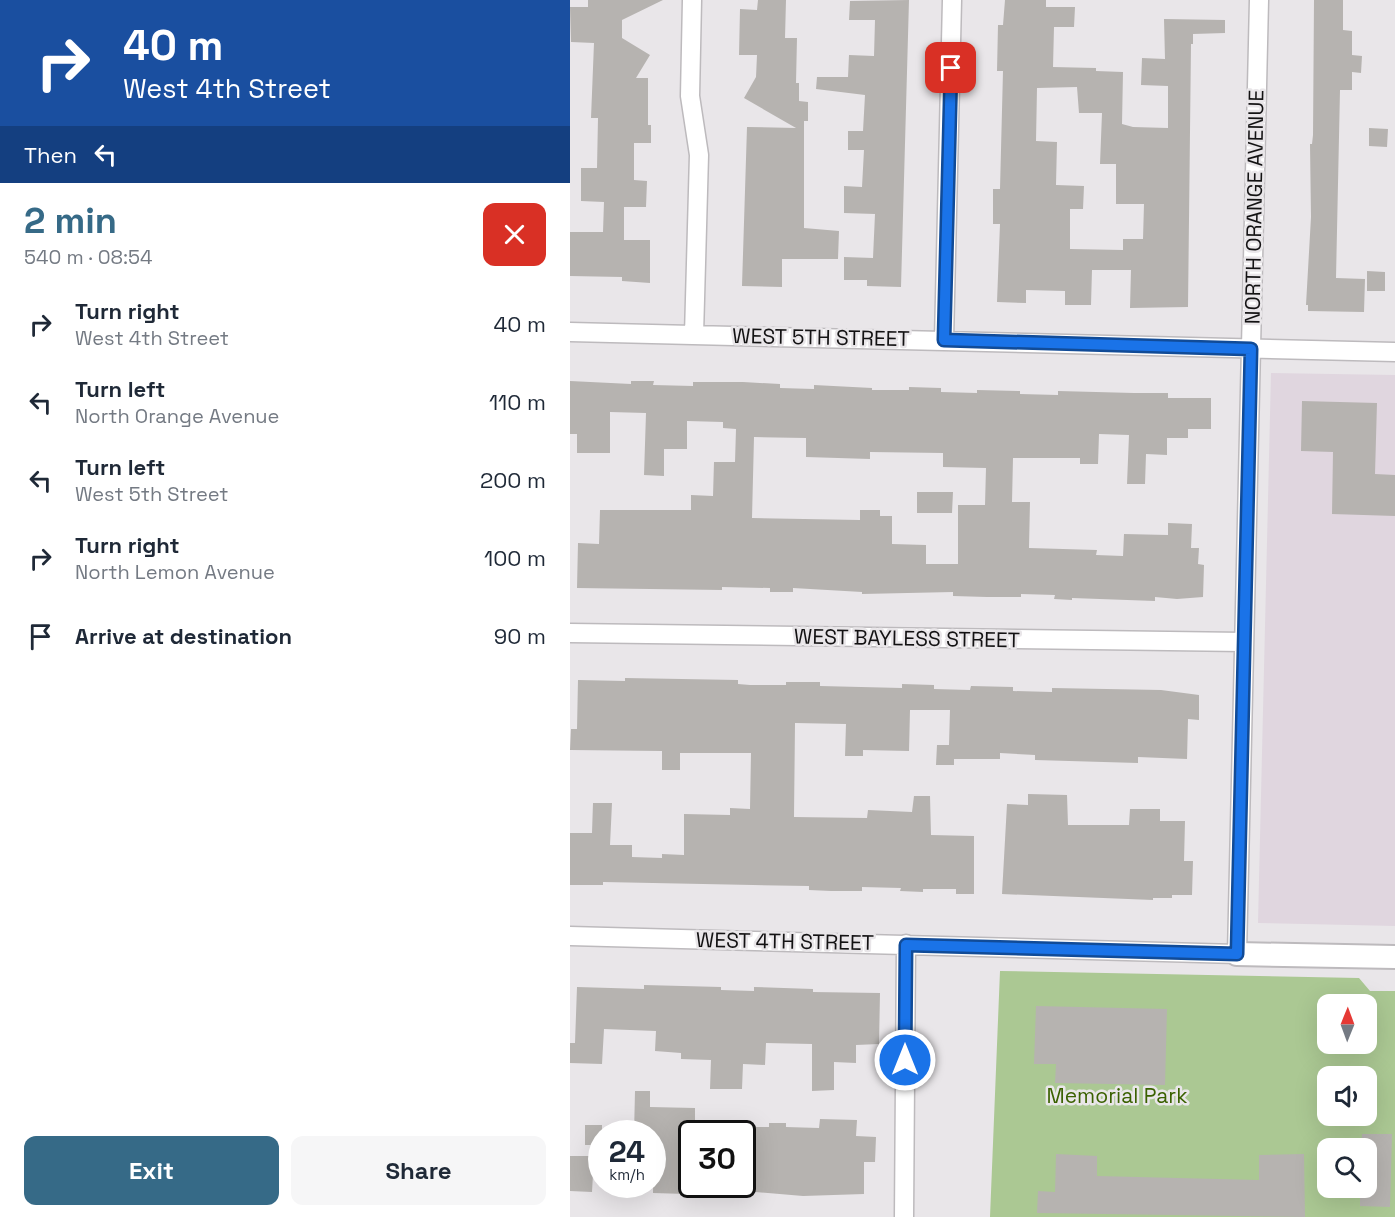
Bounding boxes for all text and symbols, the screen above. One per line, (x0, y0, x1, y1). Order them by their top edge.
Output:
text: 40 m (123, 19, 223, 72)
icon: right (24, 24, 102, 102)
pin (925, 42, 976, 93)
icon: arrive (934, 51, 967, 84)
text: West 4th Street (123, 71, 331, 106)
street label: NORTH ORANGE AVENUE (1238, 90, 1270, 324)
icon: left (89, 138, 122, 171)
text: Then (24, 141, 77, 169)
text: 2 min (24, 198, 117, 244)
button: close (483, 203, 546, 266)
text: 540 m · 08:54 (24, 244, 152, 270)
text: Turn right (75, 297, 180, 325)
icon: right (24, 308, 57, 341)
text: 40 m (494, 310, 546, 338)
street label: WEST 5TH STREET (732, 322, 910, 352)
text: West 4th Street (75, 325, 229, 351)
text: Turn left (75, 375, 165, 403)
icon: left (24, 386, 57, 419)
text: 110 m (489, 388, 546, 416)
text: North Orange Avenue (75, 403, 279, 429)
text: Turn left (75, 453, 165, 481)
icon: left (24, 464, 57, 497)
text: 200 m (480, 466, 546, 494)
text: West 5th Street (75, 481, 228, 507)
text: Turn right (75, 531, 180, 559)
icon: right (24, 542, 57, 575)
text: 100 m (484, 544, 546, 572)
text: North Lemon Avenue (75, 559, 275, 585)
icon: arrive (24, 620, 57, 653)
text: Arrive at destination (75, 622, 292, 650)
text: 90 m (494, 622, 546, 650)
street label: WEST BAYLESS STREET (794, 623, 1020, 653)
street label: WEST 4TH STREET (696, 926, 874, 956)
north arrow (1317, 994, 1377, 1054)
map controls (1317, 994, 1377, 1198)
position arrow (873, 1028, 937, 1092)
button: sound (1317, 1066, 1377, 1126)
park label: Memorial Park (1047, 1082, 1188, 1109)
speed limit sign: 30 (678, 1120, 756, 1198)
text: 24 (609, 1132, 645, 1171)
button: Exit (24, 1136, 279, 1205)
button: Share (291, 1136, 546, 1205)
button: search (1317, 1138, 1377, 1198)
text: km/h (609, 1165, 645, 1184)

